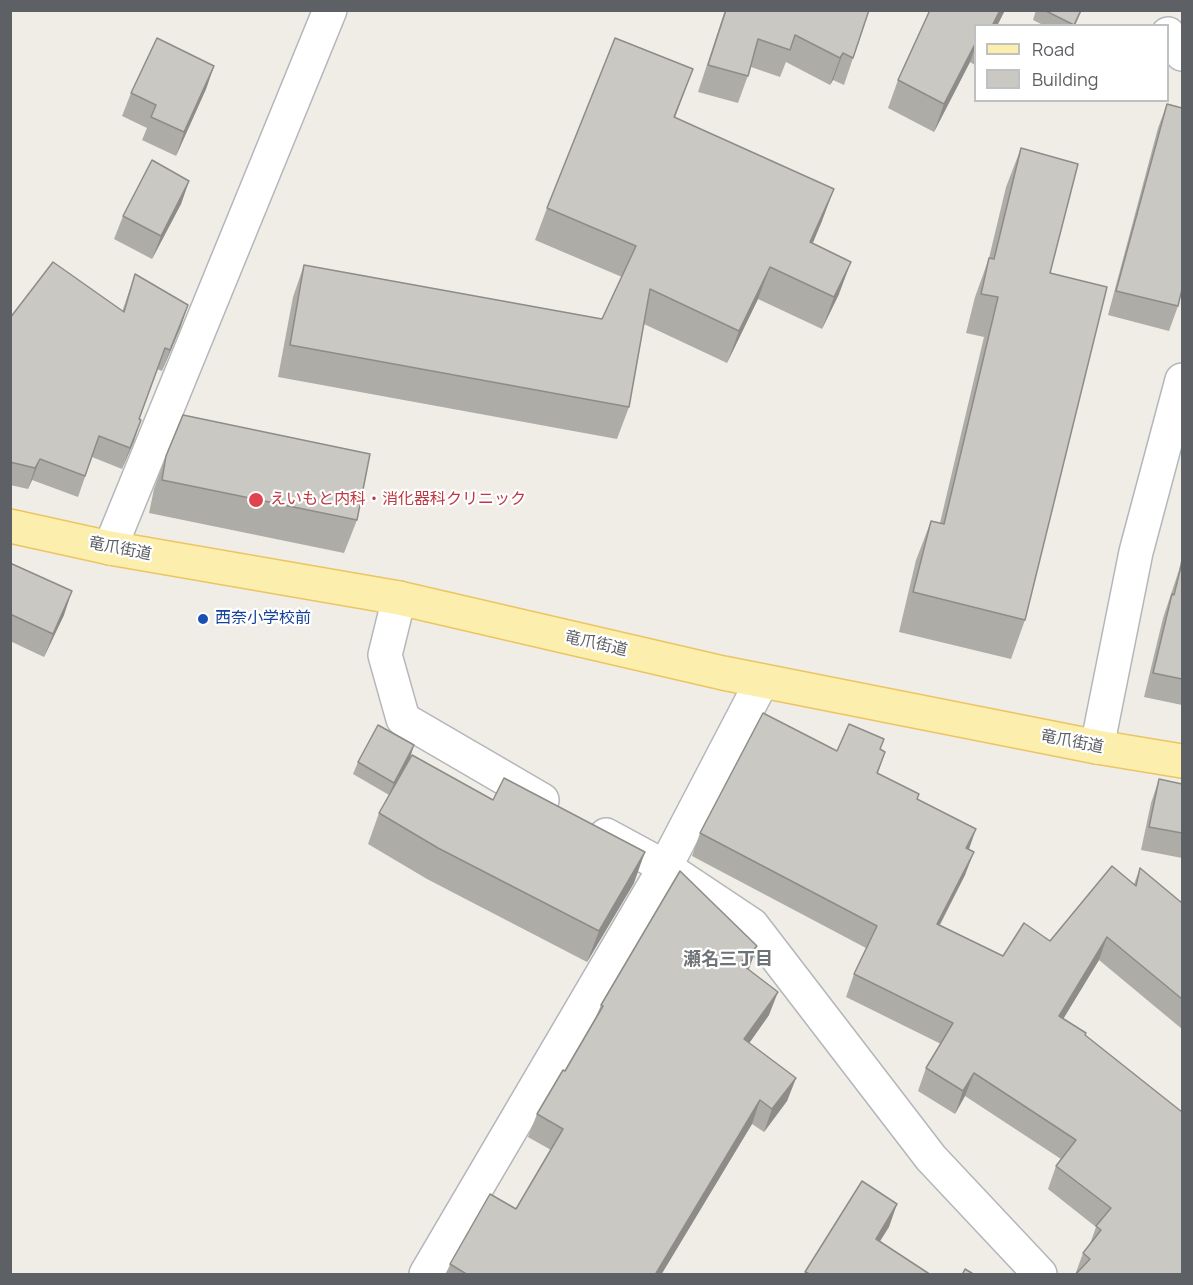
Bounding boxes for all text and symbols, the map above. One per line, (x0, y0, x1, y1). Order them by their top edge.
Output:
legend (974, 24, 1169, 102)
text: Road (1032, 37, 1075, 61)
text: Building (1032, 67, 1098, 91)
place label: えいもと内科・消化器科クリニック (270, 490, 526, 510)
marker: えいもと内科・消化器科クリニック (247, 491, 265, 509)
street label: 竜爪街道 (87, 533, 153, 565)
place label: 西奈小学校前 (215, 609, 311, 629)
marker: 西奈小学校前 (196, 612, 210, 626)
street label: 竜爪街道 (563, 627, 629, 661)
street label: 竜爪街道 (1039, 726, 1105, 758)
district label: 瀬名三丁目 (683, 949, 773, 971)

